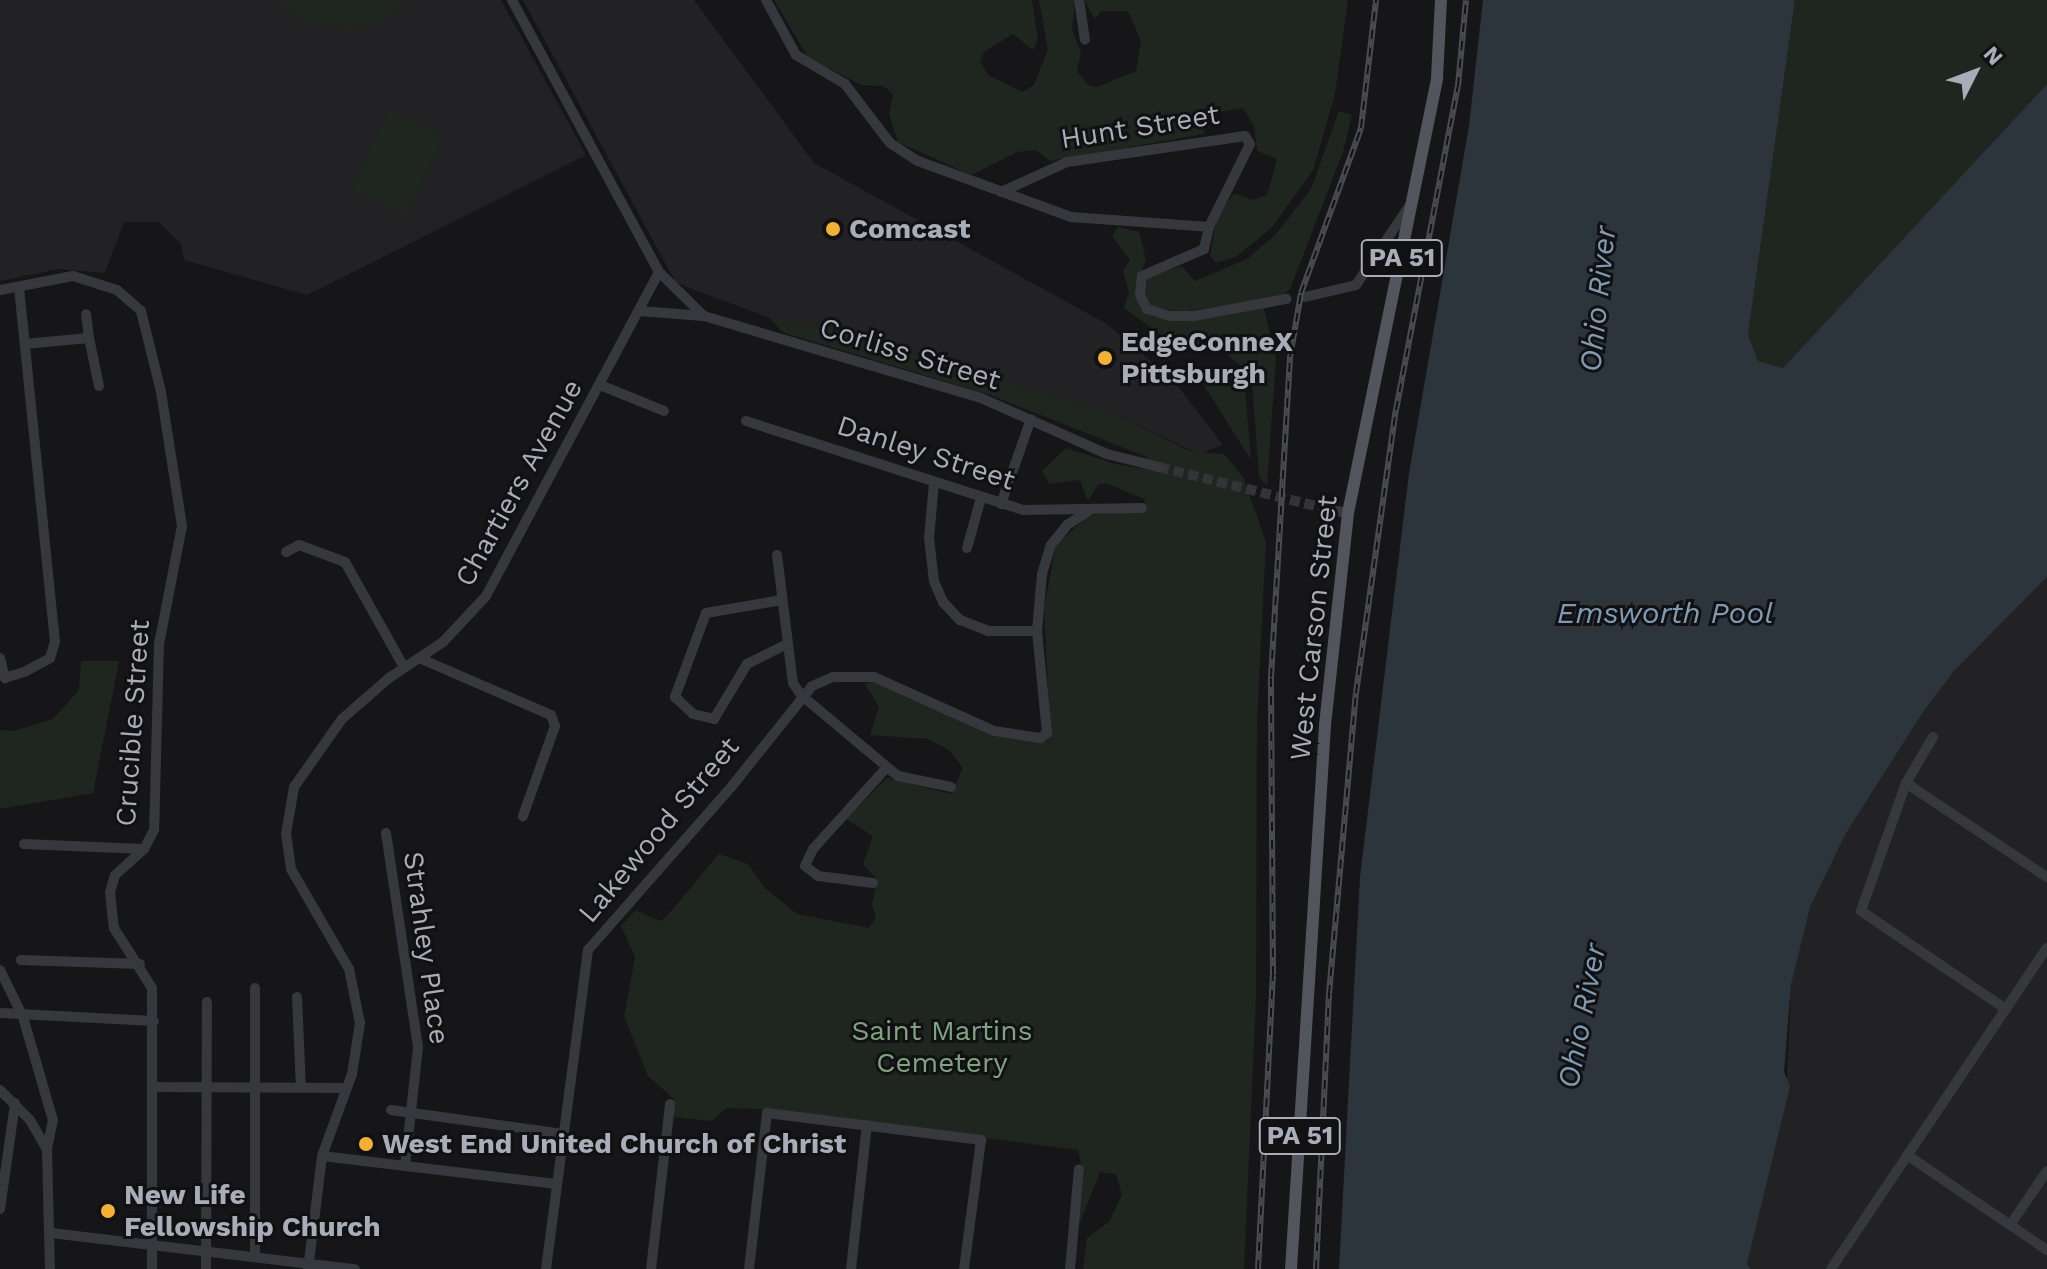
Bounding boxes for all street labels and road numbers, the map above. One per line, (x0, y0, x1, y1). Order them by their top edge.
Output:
street label: Hunt Street (1058, 98, 1222, 156)
road number: PA 51 (1360, 236, 1444, 280)
street label: Corliss Street (816, 311, 1004, 397)
street label: Chartiers Avenue (448, 373, 590, 593)
street label: Danley Street (833, 408, 1019, 498)
street label: West Carson Street (1283, 494, 1345, 762)
street label: Crucible Street (109, 619, 157, 827)
street label: Lakewood Street (572, 730, 746, 930)
street label: Strahley Place (396, 849, 456, 1047)
road number: PA 51 (1258, 1114, 1342, 1158)

